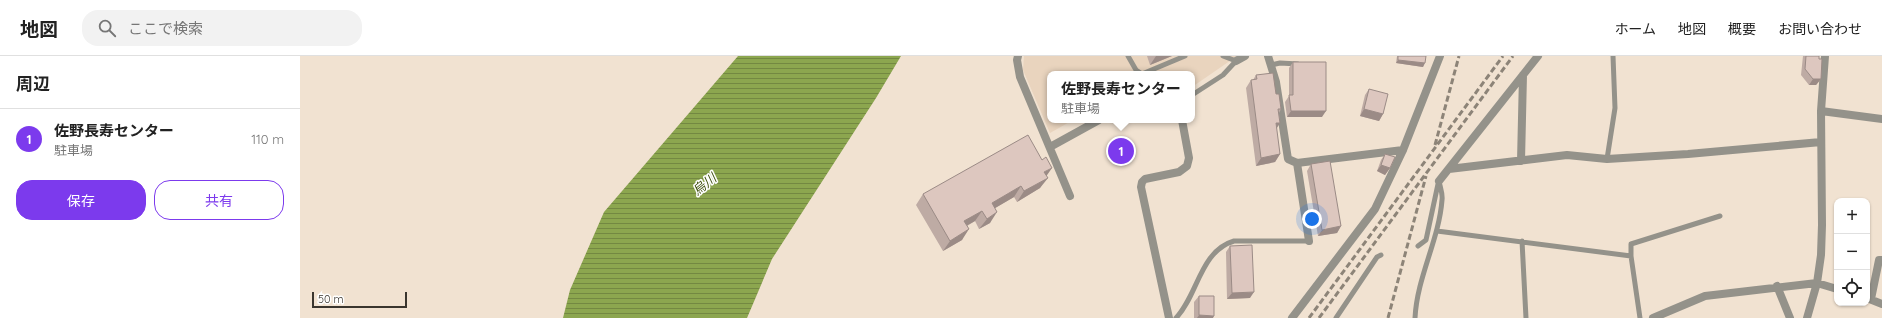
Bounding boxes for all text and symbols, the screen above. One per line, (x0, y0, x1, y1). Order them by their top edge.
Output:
search box (82, 10, 362, 46)
text: 地図 (20, 17, 58, 41)
icon: search (96, 17, 118, 39)
text: ここで検索 (128, 19, 203, 38)
text: ホーム (1614, 20, 1656, 38)
text: 地図 (1678, 20, 1706, 38)
text: 概要 (1728, 20, 1756, 38)
text: お問い合わせ (1778, 20, 1862, 38)
popup (1047, 71, 1195, 123)
text: 周辺 (16, 73, 50, 94)
text: 佐野長寿センター (1061, 79, 1181, 98)
text: 駐車場 (1061, 100, 1100, 116)
text: 佐野長寿センター (54, 121, 174, 140)
text: 1 (26, 131, 32, 147)
text: 110 m (251, 131, 284, 147)
pin: 1 (1108, 136, 1134, 166)
text: 駐車場 (54, 142, 93, 158)
water label: 烏川 (689, 168, 721, 198)
button: 保存 (16, 180, 146, 220)
button: 共有 (154, 180, 284, 220)
map controls (1834, 198, 1870, 306)
button: + (1834, 198, 1870, 234)
your location (1302, 209, 1322, 229)
button: − (1834, 234, 1870, 270)
button: locate (1834, 270, 1870, 306)
scale bar (312, 290, 407, 309)
text: 50 m (318, 292, 344, 306)

